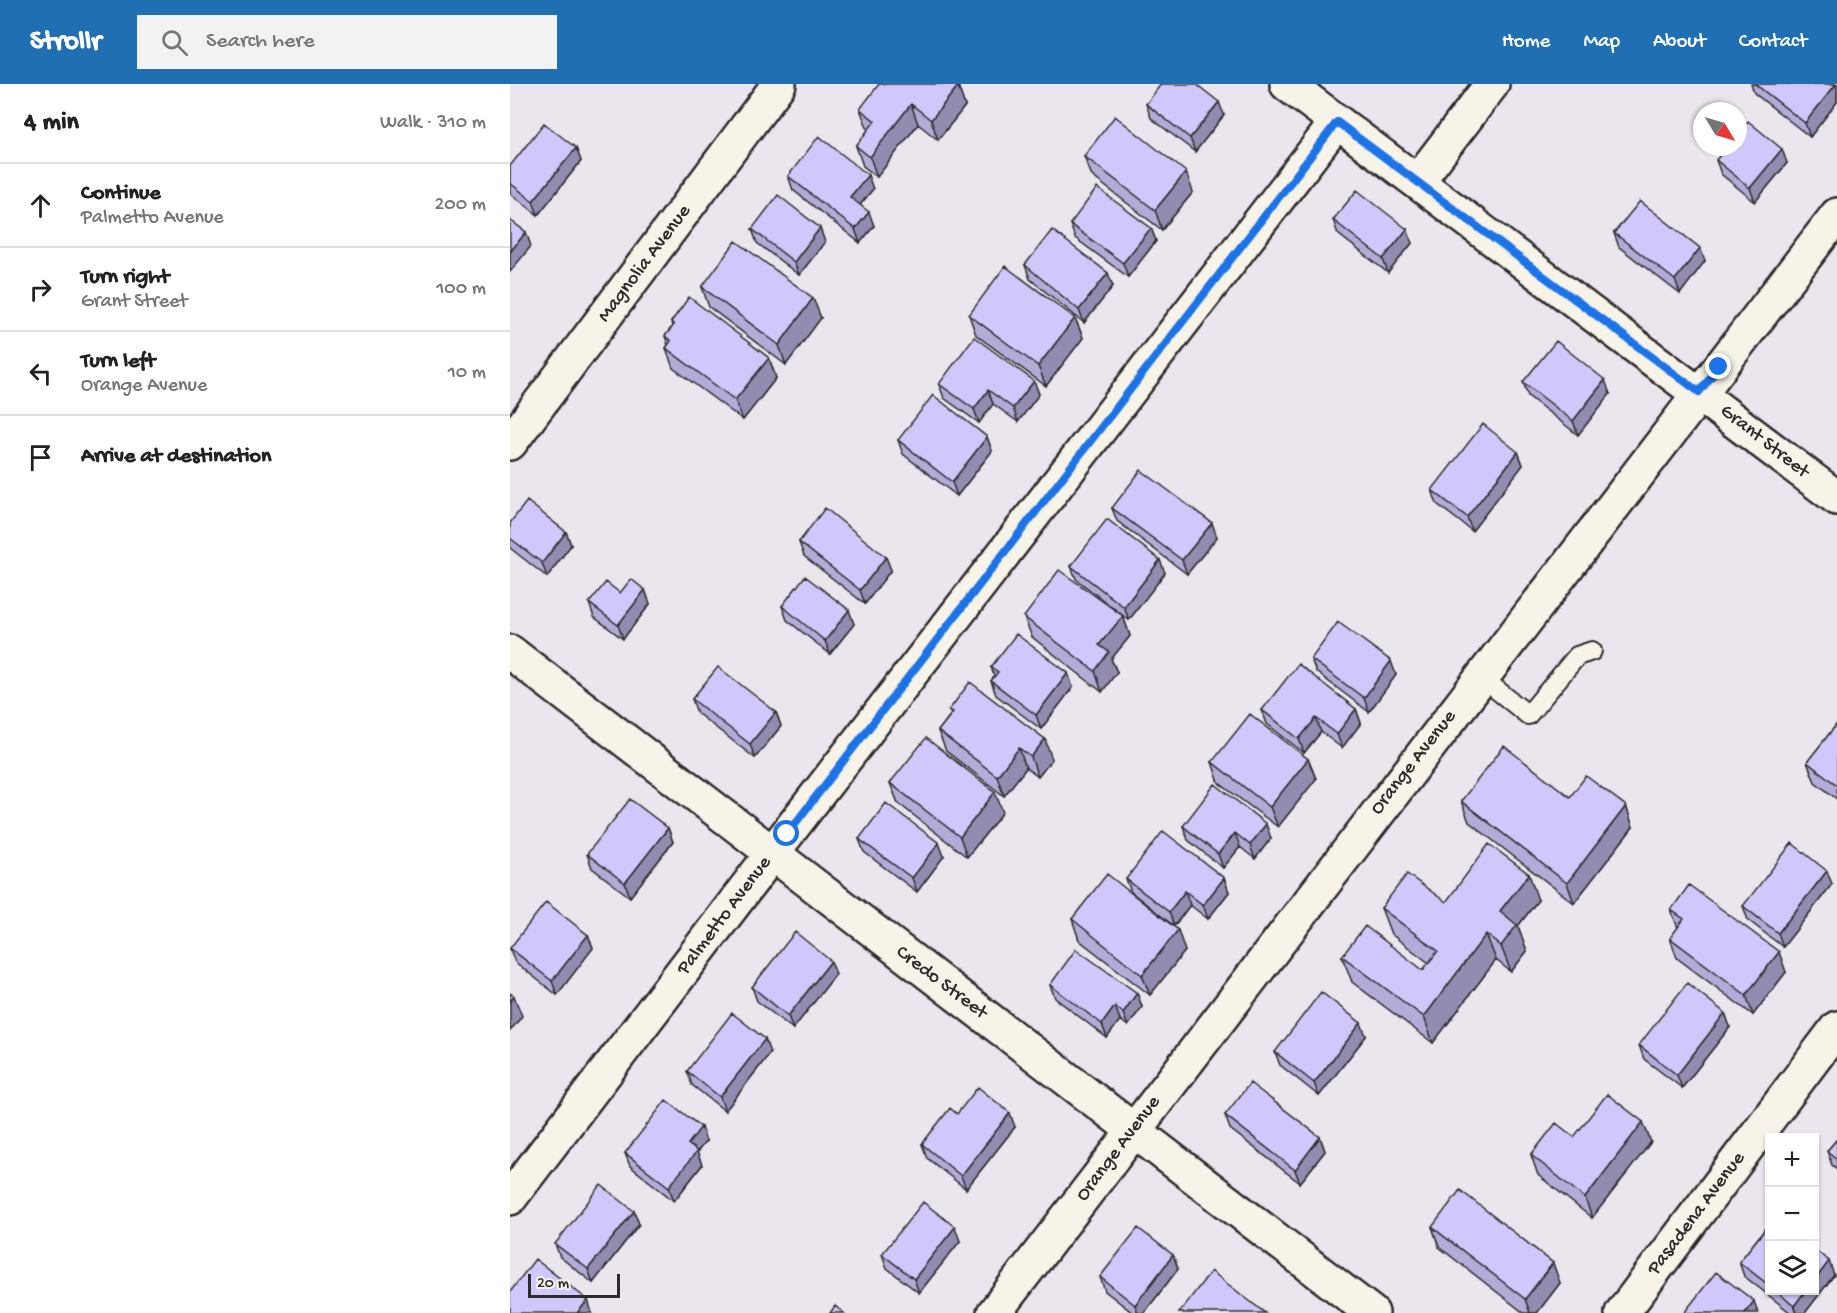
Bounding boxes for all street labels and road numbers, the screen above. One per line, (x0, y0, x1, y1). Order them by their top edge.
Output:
street label: Magnolia Avenue (593, 200, 697, 327)
street label: Grant Street (1715, 400, 1814, 485)
street label: Orange Avenue (1366, 706, 1462, 820)
street label: Palmetto Avenue (672, 852, 778, 981)
street label: Credo Street (891, 941, 993, 1026)
street label: Orange Avenue (1072, 1091, 1167, 1206)
street label: Pasadena Avenue (1643, 1147, 1751, 1281)

